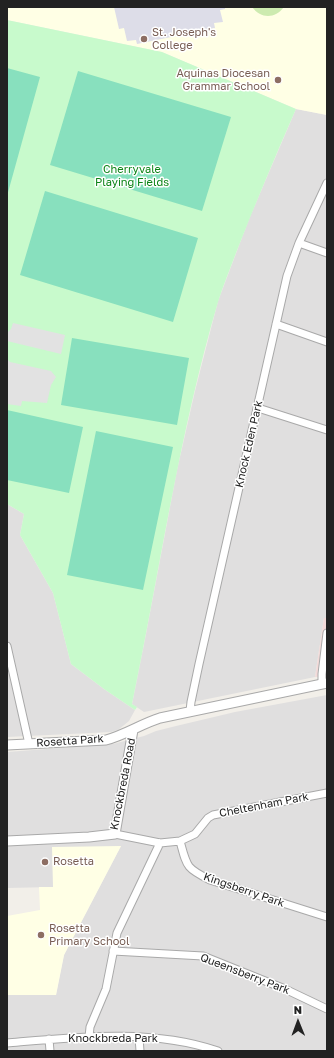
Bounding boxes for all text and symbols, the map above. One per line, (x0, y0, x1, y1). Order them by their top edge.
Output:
place label: St. Joseph's College (152, 26, 216, 52)
marker: St. Joseph's College (139, 34, 149, 44)
place label: Aquinas Diocesan Grammar School (176, 67, 270, 93)
marker: Aquinas Diocesan Grammar School (273, 75, 283, 85)
park label: Cherryvale Playing Fields (95, 163, 169, 189)
street label: Knock Eden Park (233, 399, 265, 489)
street label: Rosetta Park (36, 732, 104, 750)
street label: Knockbreda Road (108, 737, 138, 831)
street label: Cheltenham Park (218, 790, 310, 820)
place label: Rosetta (53, 855, 94, 869)
marker: Rosetta (40, 857, 50, 867)
street label: Kingsberry Park (202, 870, 286, 910)
place label: Rosetta Primary School (49, 922, 129, 948)
marker: Rosetta Primary School (36, 930, 46, 940)
street label: Queensberry Park (198, 951, 292, 997)
north arrow (278, 1002, 318, 1042)
text: N (293, 1003, 302, 1016)
street label: Knockbreda Park (68, 1032, 158, 1046)

